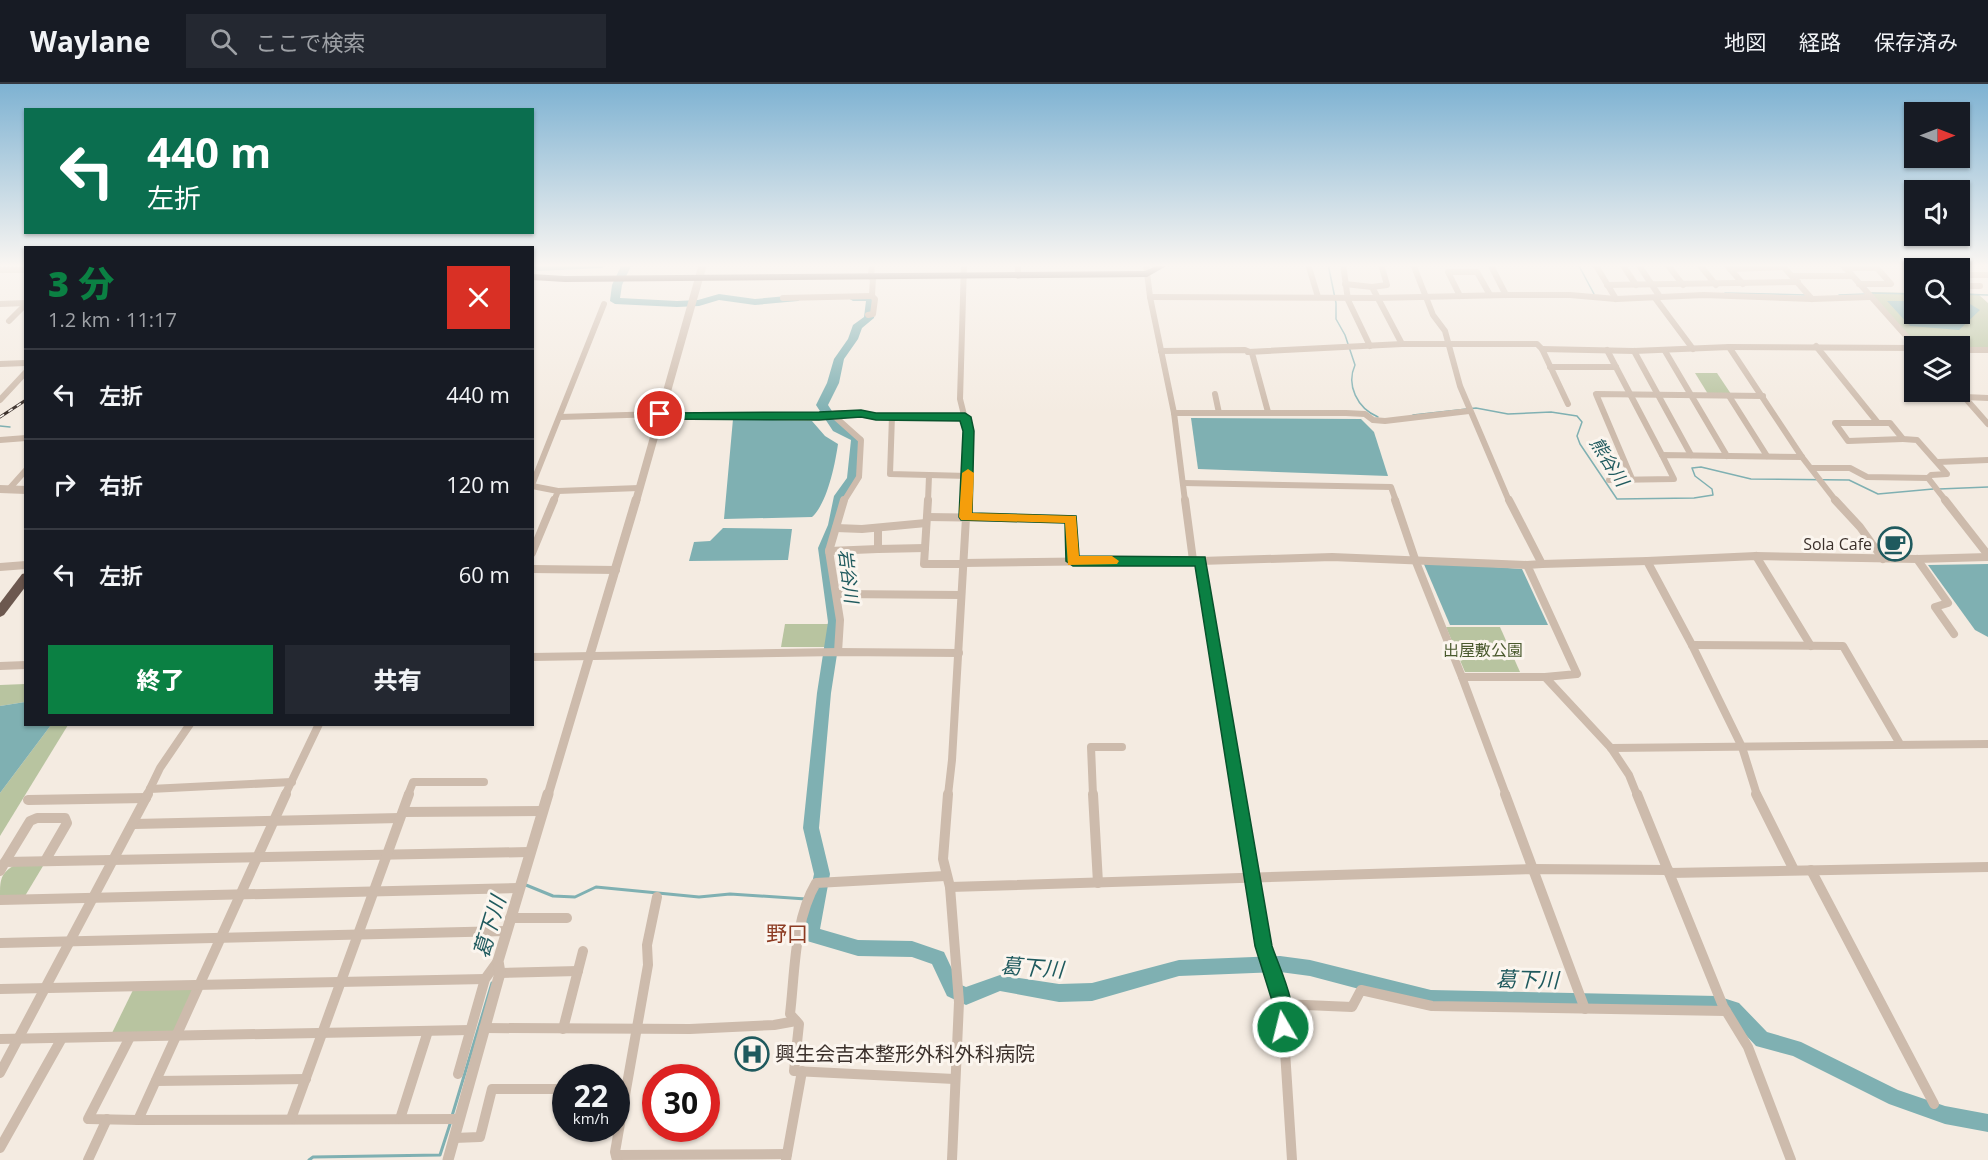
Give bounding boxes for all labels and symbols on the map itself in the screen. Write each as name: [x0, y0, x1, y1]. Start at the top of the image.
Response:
north arrow: [1904, 102, 1970, 168]
pin: [634, 388, 685, 439]
water label: 熊谷川: [1585, 432, 1636, 492]
cafe icon: Sola Cafe: [1877, 526, 1913, 562]
place label: Sola Cafe: [1803, 533, 1872, 555]
water label: 岩谷川: [834, 548, 864, 606]
park label: 出屋敷公園: [1443, 639, 1523, 661]
water label: 葛下川: [466, 891, 512, 961]
district label: 野口: [766, 919, 808, 947]
water label: 葛下川: [1000, 951, 1066, 983]
water label: 葛下川: [1495, 964, 1561, 994]
position arrow: [1251, 995, 1315, 1059]
hospital icon: 興生会吉本整形外科外科病院: [734, 1036, 770, 1072]
place label: 興生会吉本整形外科外科病院: [775, 1040, 1035, 1067]
speed limit sign: 30: [642, 1064, 720, 1142]

